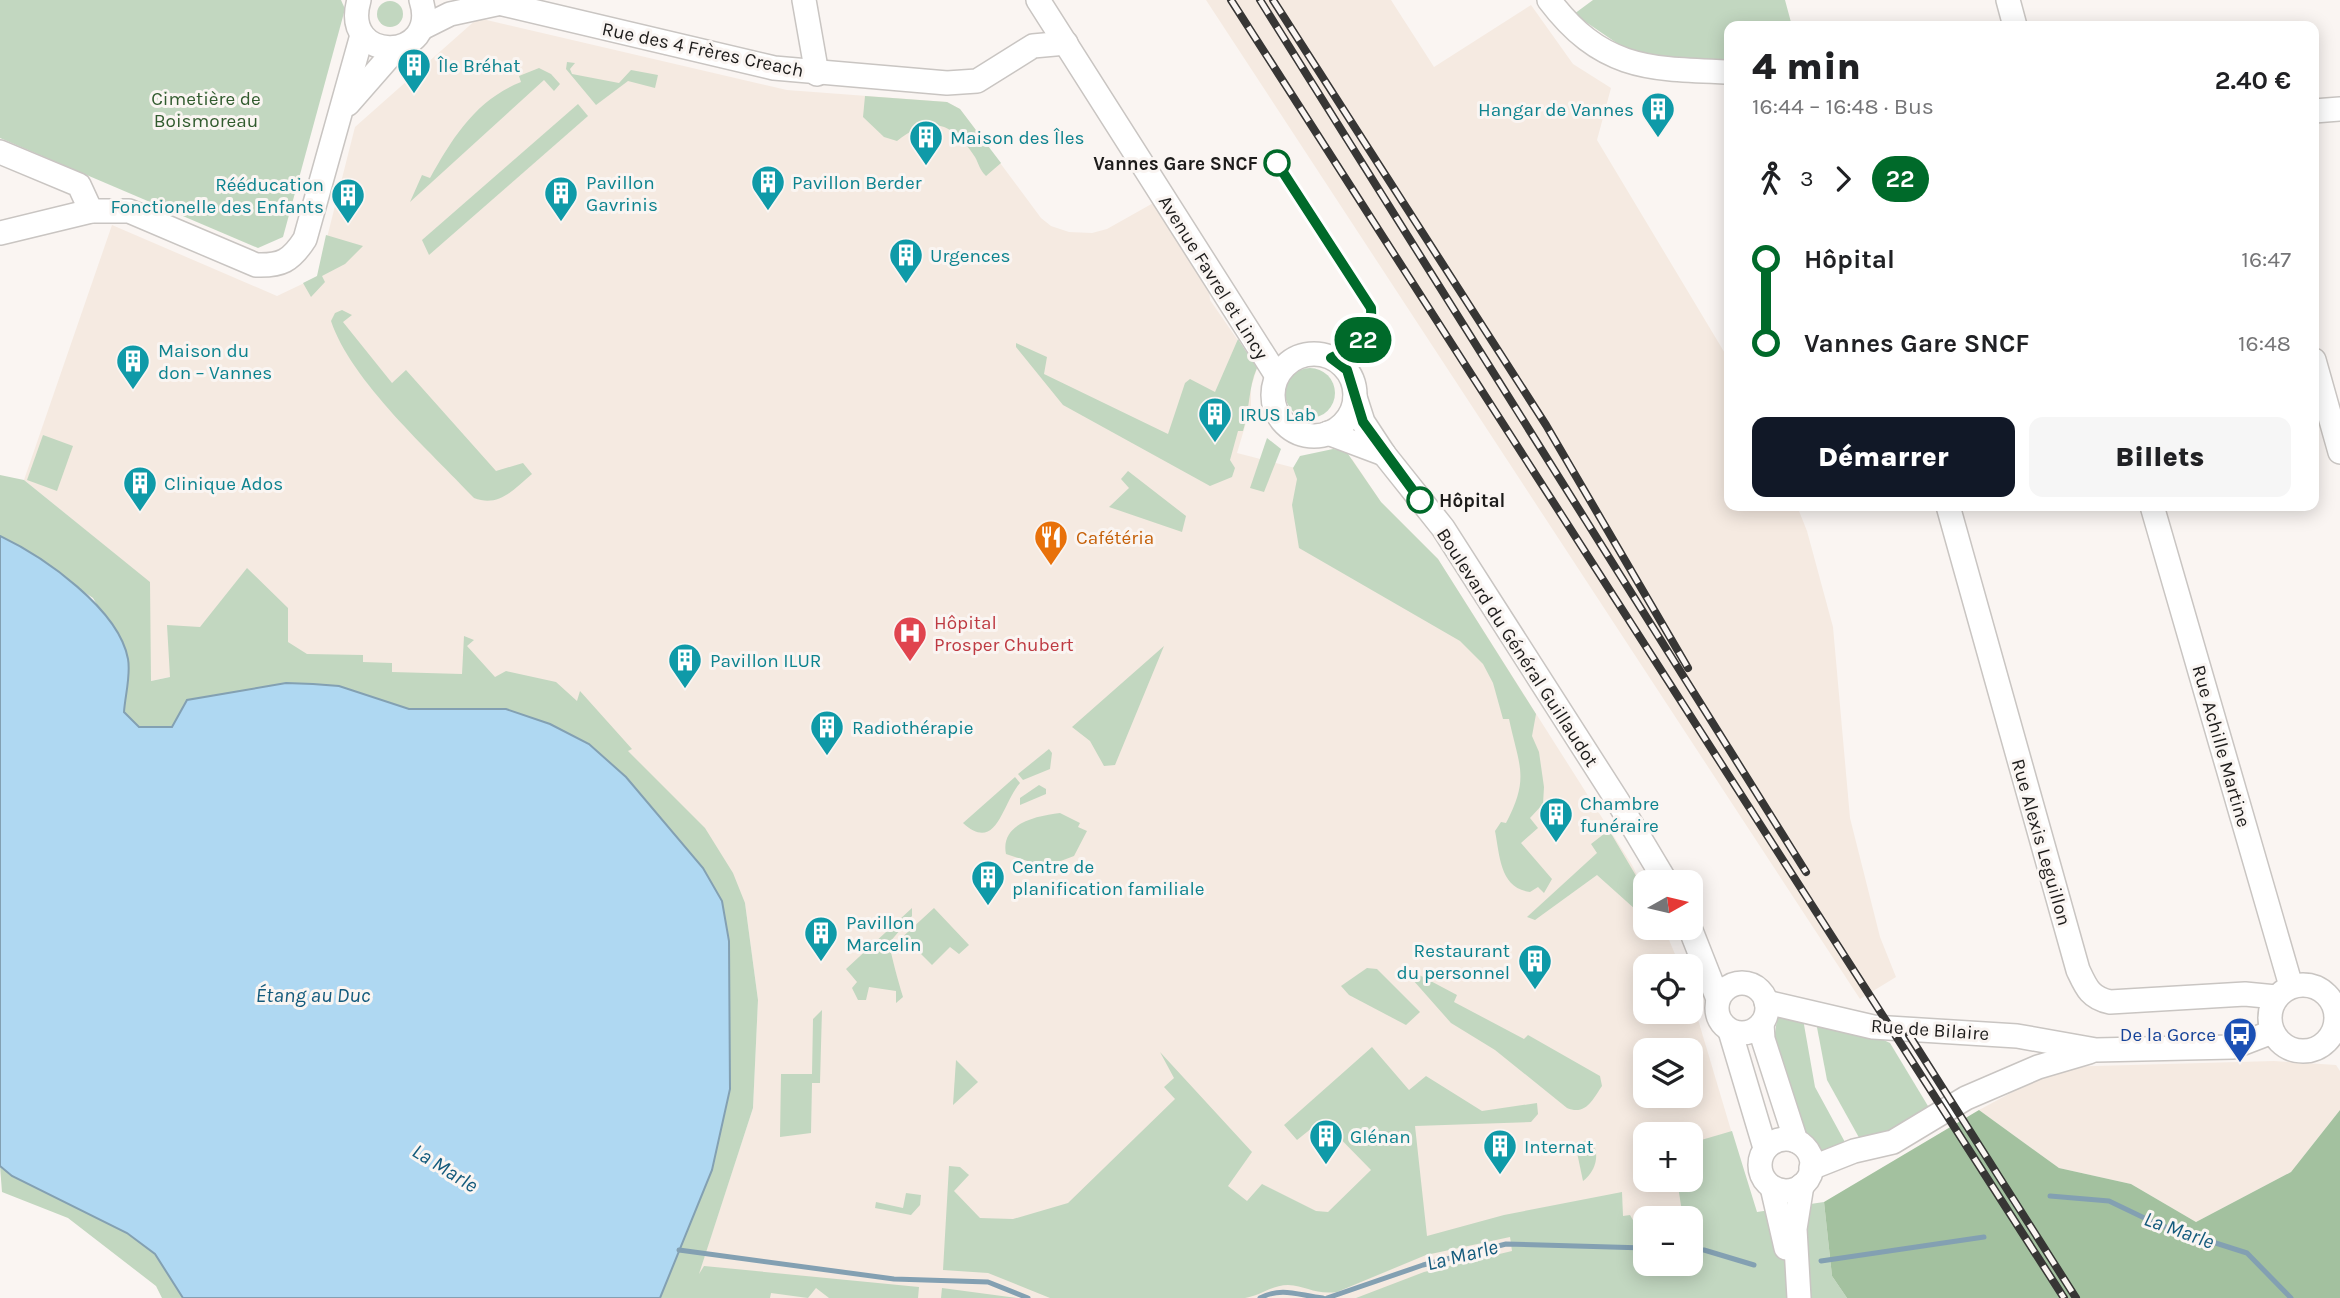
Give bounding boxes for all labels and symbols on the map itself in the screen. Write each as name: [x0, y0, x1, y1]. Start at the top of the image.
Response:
street label: Rue des 4 Frères Creach: [600, 18, 806, 82]
building icon: Île Bréhat: [395, 46, 433, 95]
place label: Île Bréhat: [437, 55, 520, 77]
park label: Cimetière de Boismoreau: [151, 88, 261, 132]
building icon: Hangar de Vannes: [1639, 90, 1677, 139]
place label: Hangar de Vannes: [1478, 99, 1634, 121]
building icon: Maison des Îles: [907, 118, 945, 167]
place label: Maison des Îles: [950, 127, 1084, 149]
marker: Vannes Gare SNCF: [1264, 150, 1290, 176]
place label: Vannes Gare SNCF: [1093, 153, 1258, 175]
building icon: Pavillon Berder: [749, 163, 787, 212]
place label: Pavillon Gavrinis: [586, 172, 658, 216]
place label: Pavillon Berder: [792, 172, 922, 194]
place label: Rééducation Fonctionelle des Enfants: [110, 174, 324, 218]
building icon: Pavillon Gavrinis: [542, 174, 580, 223]
building icon: Rééducation Fonctionelle des Enfants: [329, 176, 367, 225]
street label: Avenue Favrel et Lincy: [1154, 192, 1273, 364]
building icon: Urgences: [887, 236, 925, 285]
place label: Urgences: [930, 245, 1010, 267]
line badge: 22: [1332, 317, 1394, 363]
place label: Maison du don – Vannes: [158, 340, 272, 384]
building icon: Maison du don – Vannes: [114, 342, 152, 391]
building icon: IRUS Lab: [1196, 395, 1234, 444]
place label: IRUS Lab: [1240, 404, 1316, 426]
building icon: Clinique Ados: [121, 464, 159, 513]
place label: Clinique Ados: [164, 473, 283, 495]
marker: Hôpital: [1407, 487, 1433, 513]
place label: Hôpital: [1439, 490, 1505, 512]
restaurant icon: Cafétéria: [1032, 518, 1070, 567]
street label: Boulevard du Général Guillaudot: [1432, 524, 1603, 771]
place label: Cafétéria: [1076, 527, 1154, 549]
place label: Hôpital Prosper Chubert: [934, 612, 1074, 656]
hospital icon: Hôpital Prosper Chubert: [891, 614, 929, 663]
building icon: Pavillon ILUR: [666, 641, 704, 690]
place label: Pavillon ILUR: [710, 650, 821, 672]
street label: Rue Achille Martine: [2187, 663, 2255, 830]
building icon: Radiothérapie: [808, 708, 846, 757]
place label: Radiothérapie: [852, 717, 974, 739]
street label: Rue Alexis Leguillon: [2007, 756, 2075, 928]
place label: Chambre funéraire: [1580, 793, 1659, 837]
building icon: Chambre funéraire: [1537, 795, 1575, 844]
place label: Centre de planification familiale: [1012, 856, 1205, 900]
building icon: Centre de planification familiale: [969, 858, 1007, 907]
north arrow: [1633, 870, 1703, 940]
place label: Pavillon Marcelin: [846, 912, 921, 956]
building icon: Pavillon Marcelin: [802, 914, 840, 963]
place label: Restaurant du personnel: [1397, 940, 1510, 984]
building icon: Restaurant du personnel: [1516, 942, 1554, 991]
water label: Étang au Duc: [255, 983, 371, 1007]
street label: Rue de Bilaire: [1870, 1015, 1990, 1045]
bus stop icon: De la Gorce: [2221, 1015, 2259, 1064]
place label: De la Gorce: [2120, 1024, 2216, 1046]
building icon: Glénan: [1307, 1117, 1345, 1166]
place label: Glénan: [1350, 1126, 1411, 1148]
building icon: Internat: [1481, 1127, 1519, 1176]
place label: Internat: [1524, 1136, 1594, 1158]
water label: La Marle: [408, 1139, 482, 1198]
water label: La Marle: [2141, 1206, 2218, 1254]
water label: La Marle: [1424, 1234, 1500, 1275]

